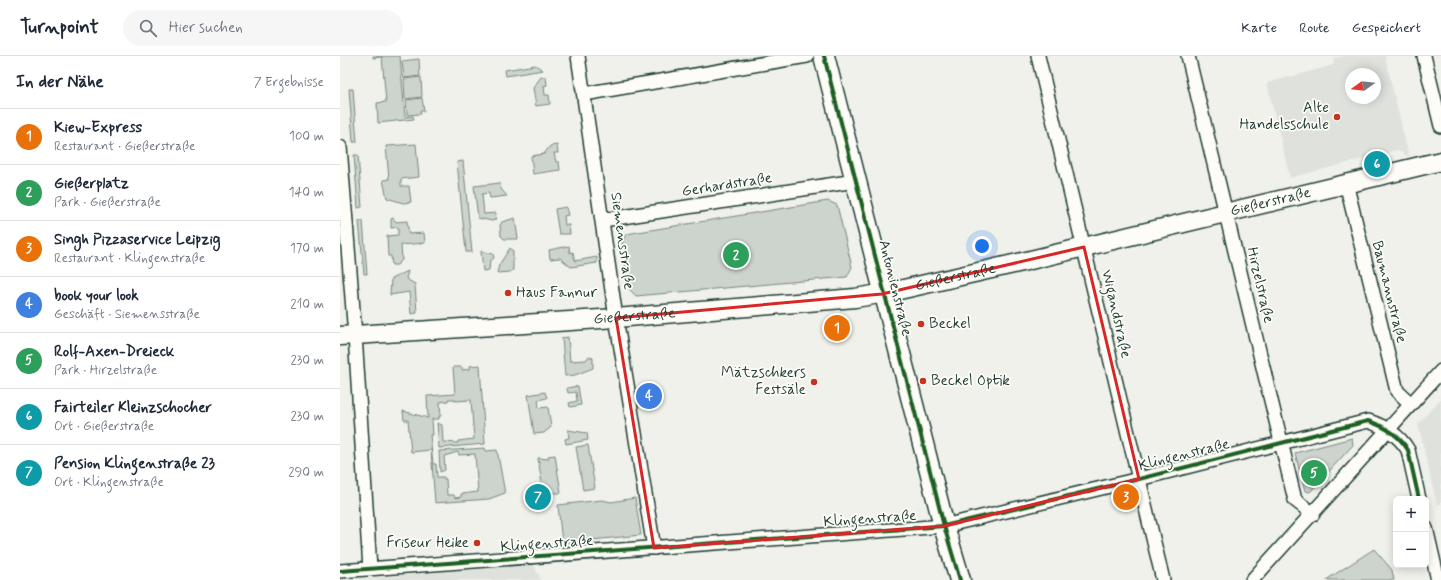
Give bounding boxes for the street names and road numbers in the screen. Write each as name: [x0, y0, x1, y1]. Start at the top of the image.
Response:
street label: Gerhardstraße: [680, 168, 774, 202]
street label: Gießerstraße: [1228, 183, 1313, 221]
street label: Siemensstraße: [605, 191, 639, 291]
street label: Antonienstraße: [873, 238, 917, 338]
street label: Baumannstraße: [1367, 239, 1411, 345]
street label: Hirzelstraße: [1242, 245, 1278, 325]
street label: Gießerstraße: [913, 258, 998, 296]
street label: Wigandstraße: [1095, 268, 1136, 360]
street label: Gießerstraße: [593, 303, 676, 329]
street label: Klingenstraße: [1136, 434, 1232, 477]
street label: Klingenstraße: [823, 506, 917, 533]
street label: Klingenstraße: [500, 531, 594, 558]

